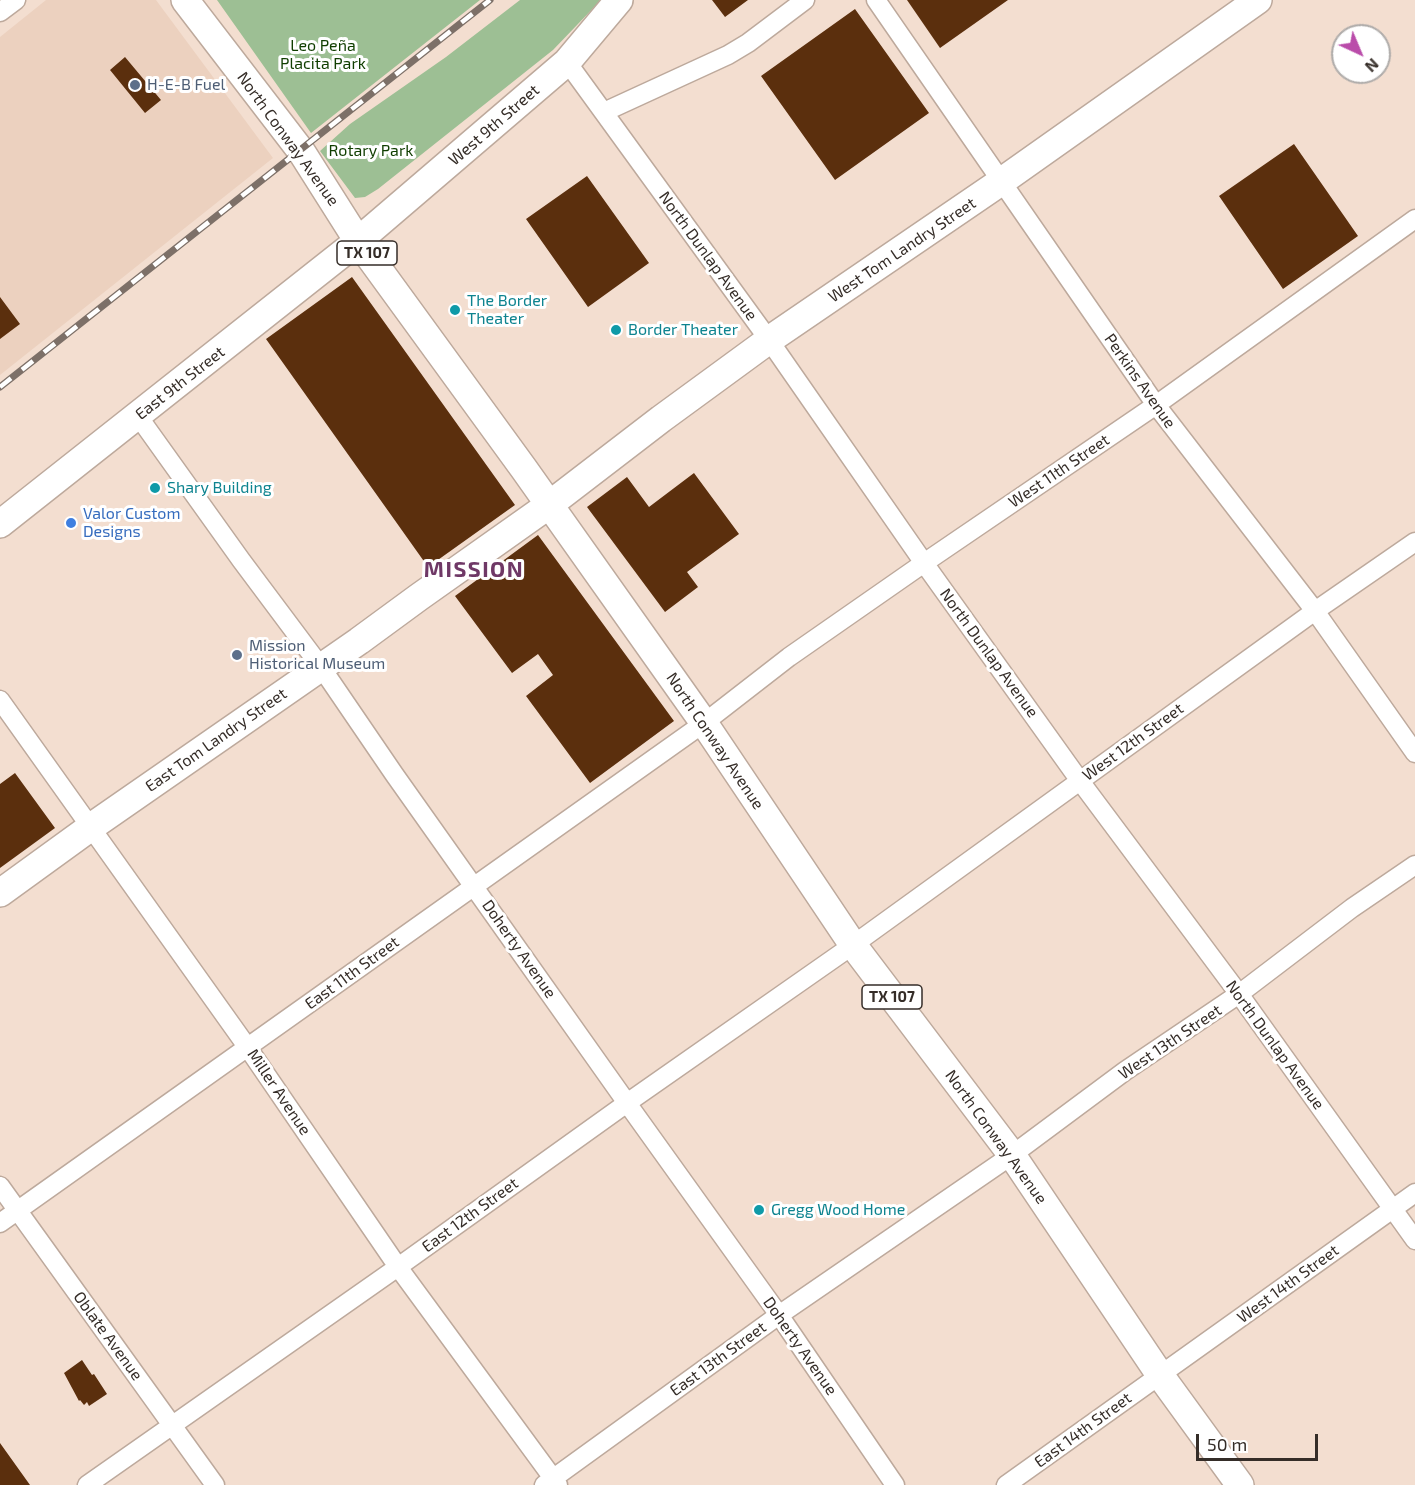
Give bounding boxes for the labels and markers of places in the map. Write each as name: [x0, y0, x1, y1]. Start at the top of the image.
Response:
place label: H-E-B Fuel: [147, 75, 225, 95]
marker: H-E-B Fuel: [128, 78, 142, 92]
place label: The Border Theater: [467, 291, 547, 329]
marker: The Border Theater: [448, 303, 462, 317]
place label: Border Theater: [628, 320, 738, 340]
marker: Border Theater: [609, 323, 623, 337]
place label: Shary Building: [167, 478, 272, 498]
marker: Shary Building: [148, 481, 162, 495]
place label: Valor Custom Designs: [83, 504, 180, 542]
marker: Valor Custom Designs: [64, 516, 78, 530]
place label: Mission Historical Museum: [249, 636, 385, 674]
marker: Mission Historical Museum: [230, 648, 244, 662]
place label: Gregg Wood Home: [771, 1200, 905, 1220]
marker: Gregg Wood Home: [752, 1203, 766, 1217]

